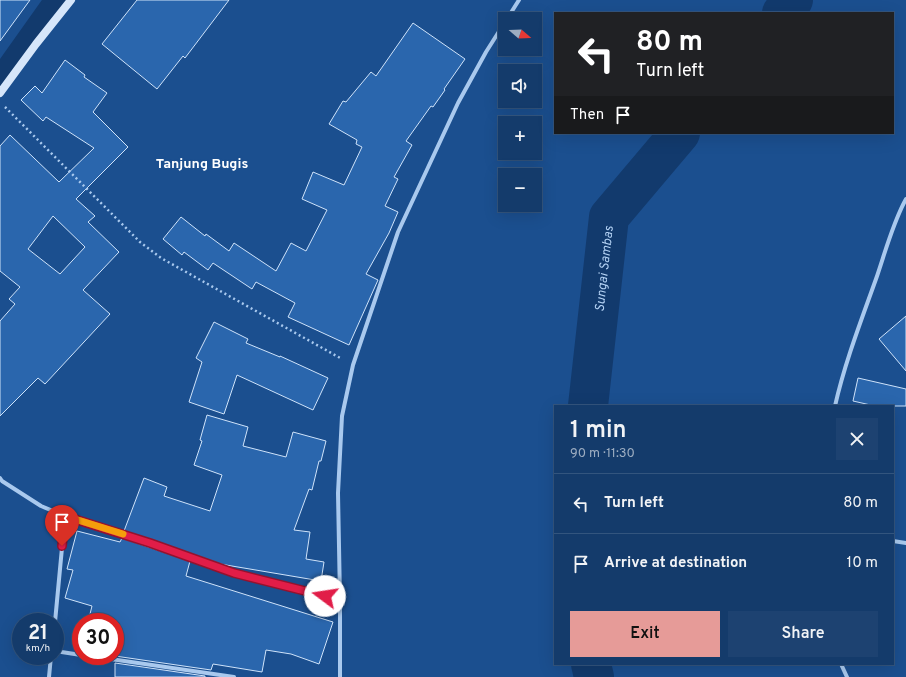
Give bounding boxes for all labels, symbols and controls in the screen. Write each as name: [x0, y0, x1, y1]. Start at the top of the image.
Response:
north arrow: [498, 12, 542, 56]
map controls: [498, 12, 542, 212]
text: 80 m: [636, 25, 703, 61]
icon: left: [570, 28, 622, 80]
text: Turn left: [636, 60, 704, 83]
button: sound: [498, 64, 542, 108]
icon: arrive: [612, 104, 634, 126]
text: Then: [570, 106, 604, 125]
button: +: [498, 116, 542, 160]
district label: Tanjung Bugis: [156, 156, 248, 173]
button: −: [498, 168, 542, 212]
water label: Sungai Sambas: [593, 225, 618, 313]
text: 1 min: [570, 416, 627, 446]
button: close: [836, 418, 878, 460]
text: 90 m · 11:30: [570, 446, 635, 462]
icon: left: [570, 493, 592, 515]
text: Turn left: [604, 494, 664, 513]
text: 80 m: [843, 494, 878, 513]
pin: [45, 505, 79, 546]
icon: arrive: [51, 511, 73, 533]
icon: arrive: [570, 553, 592, 575]
text: Arrive at destination: [604, 554, 747, 573]
text: 10 m: [847, 554, 878, 573]
position arrow: [304, 575, 346, 617]
button: Exit: [570, 611, 720, 657]
button: Share: [728, 611, 878, 657]
speed limit sign: 30: [72, 613, 124, 665]
text: 21: [28, 621, 48, 647]
text: km/h: [26, 642, 50, 655]

